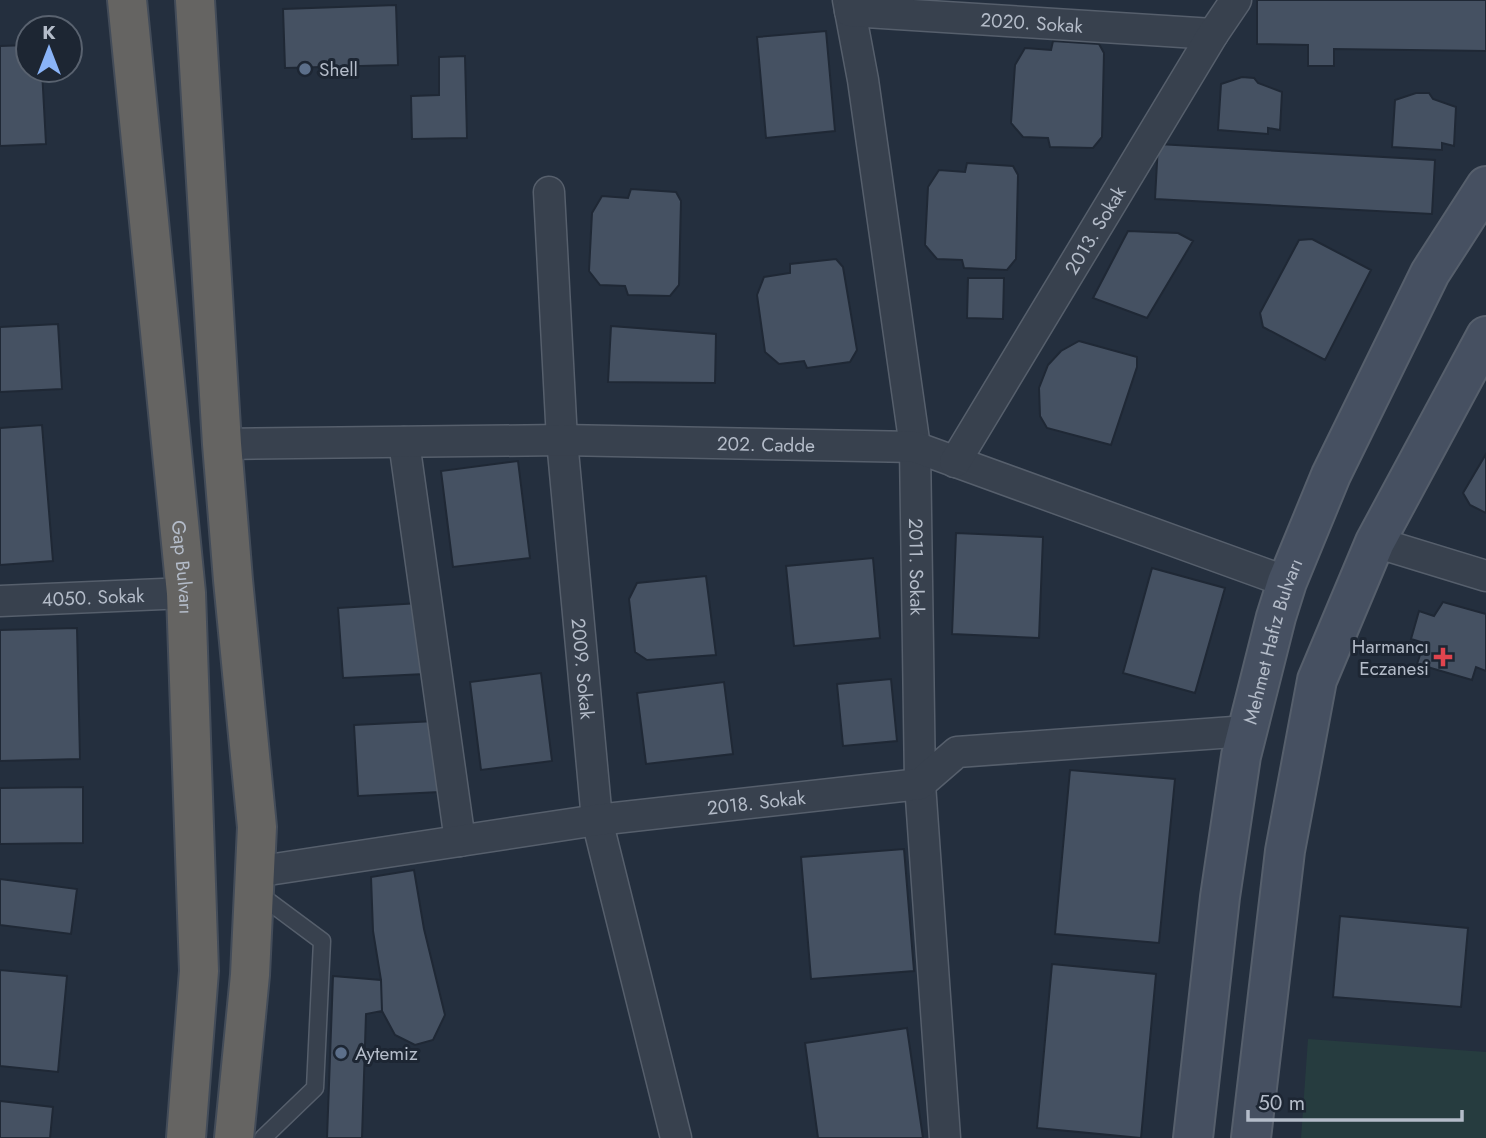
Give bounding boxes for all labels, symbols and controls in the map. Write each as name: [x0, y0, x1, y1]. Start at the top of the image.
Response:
street label: 2020. Sokak: [980, 6, 1084, 40]
north arrow: [14, 14, 84, 84]
text: K: [42, 19, 56, 46]
place label: Shell: [319, 56, 358, 83]
marker: Shell: [297, 61, 313, 77]
street label: 2013. Sokak: [1058, 180, 1133, 280]
street label: 202. Cadde: [717, 430, 815, 459]
street label: 2011. Sokak: [902, 518, 931, 616]
street label: Gap Bulvarı: [165, 519, 200, 615]
street label: Mehmet Hafız Bulvarı: [1236, 554, 1309, 727]
street label: 4050. Sokak: [41, 582, 145, 613]
street label: 2009. Sokak: [564, 617, 601, 721]
place label: Harmancı Eczanesi: [1352, 633, 1429, 682]
marker: Harmancı Eczanesi: [1435, 649, 1451, 665]
street label: 2018. Sokak: [705, 784, 807, 822]
place label: Aytemiz: [355, 1040, 418, 1067]
marker: Aytemiz: [333, 1045, 349, 1061]
scale bar: [1248, 1078, 1462, 1122]
text: 50 m: [1258, 1088, 1305, 1118]

